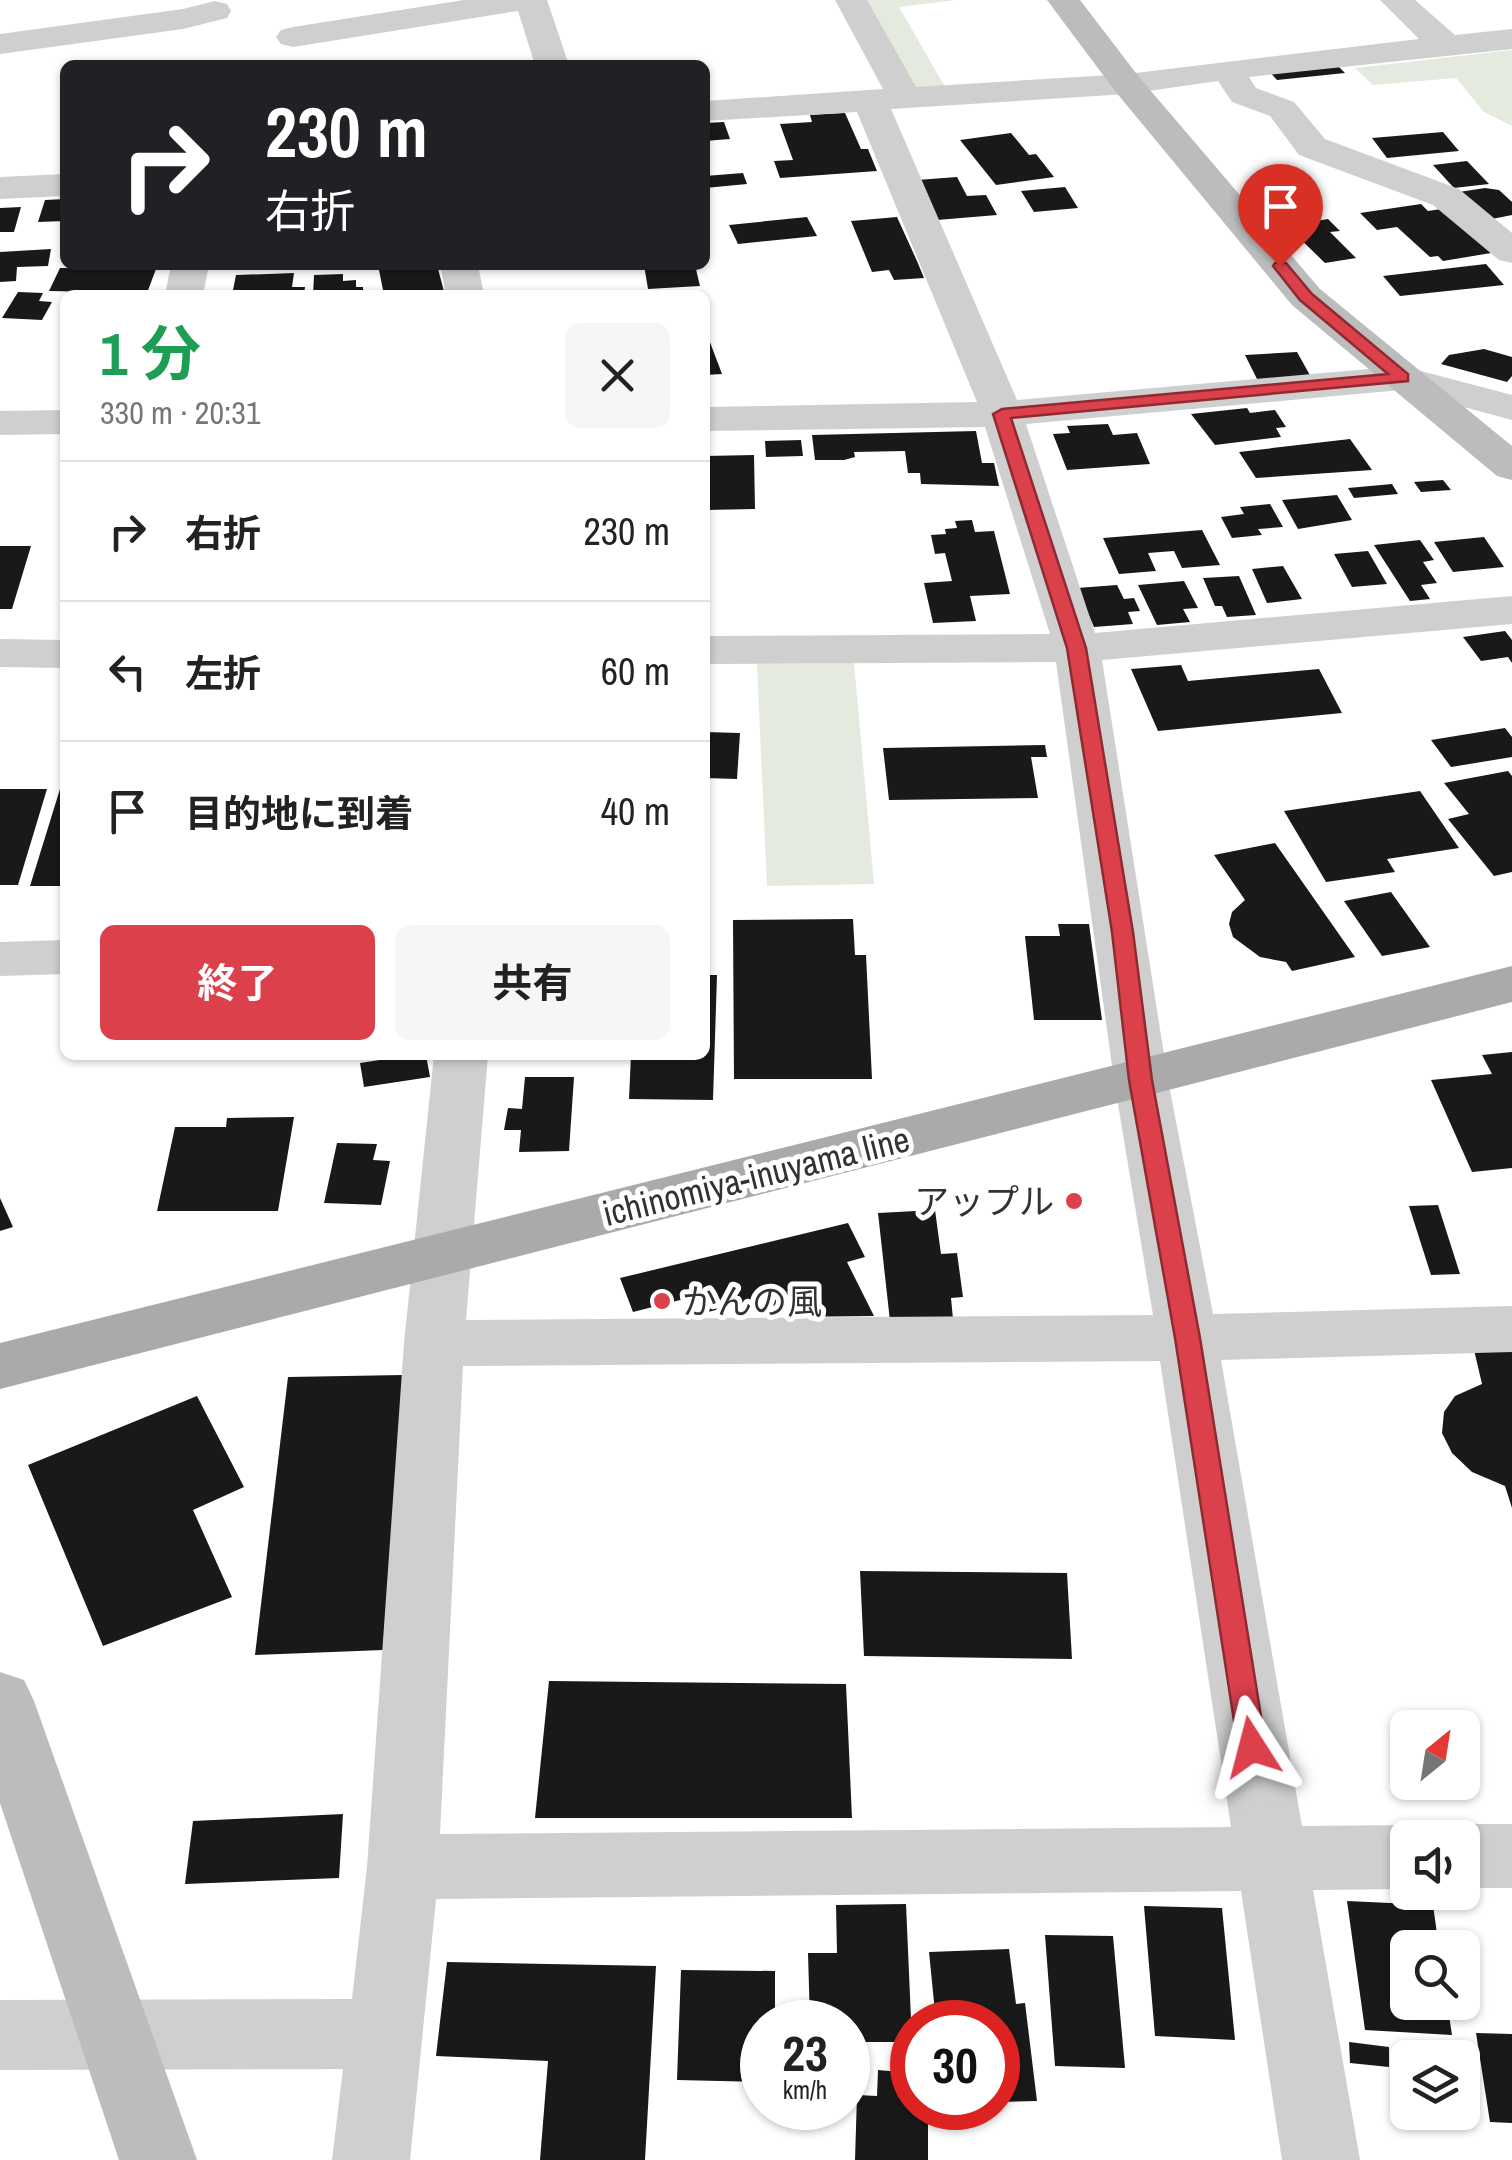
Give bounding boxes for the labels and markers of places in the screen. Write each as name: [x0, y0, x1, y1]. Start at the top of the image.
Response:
pin: [1238, 164, 1323, 267]
place label: アップル: [914, 1178, 1054, 1225]
marker: アップル: [1063, 1190, 1085, 1212]
place label: かんの風: [682, 1278, 822, 1325]
marker: かんの風: [651, 1290, 673, 1312]

